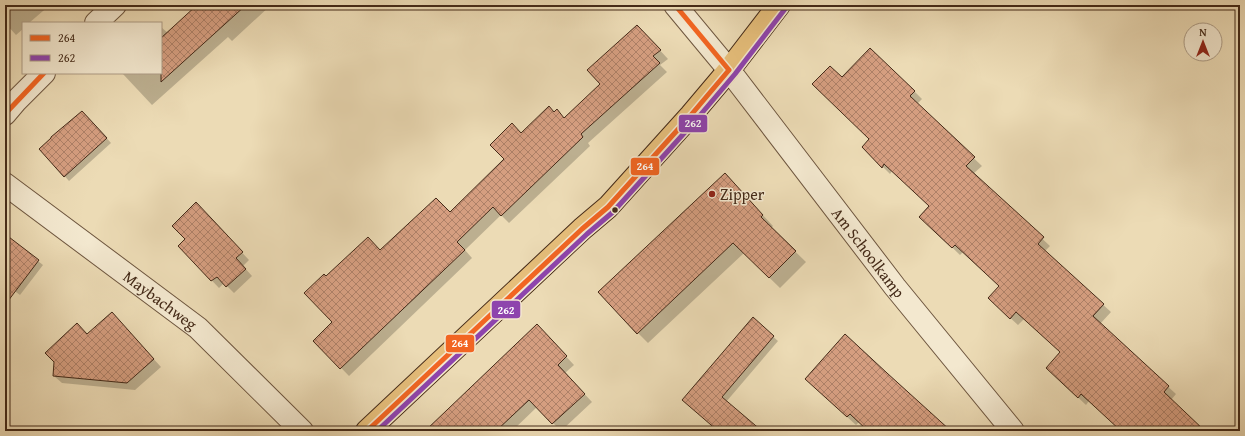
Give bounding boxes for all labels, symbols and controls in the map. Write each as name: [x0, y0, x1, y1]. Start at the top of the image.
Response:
legend: [22, 22, 162, 74]
north arrow: [1183, 22, 1223, 62]
text: N: [1199, 24, 1207, 40]
text: 264: [58, 29, 76, 46]
text: 262: [58, 49, 76, 66]
line badge: 262: [678, 114, 708, 133]
text: 262: [684, 115, 702, 131]
line badge: 264: [630, 157, 660, 176]
text: 264: [636, 158, 654, 174]
place label: Zipper: [720, 182, 765, 206]
marker: Zipper: [707, 189, 717, 199]
street label: Am Schoolkamp: [826, 202, 911, 303]
unlabelled marker: [610, 205, 620, 215]
street label: Maybachweg: [118, 264, 203, 336]
line badge: 262: [491, 300, 521, 319]
text: 262: [497, 302, 515, 318]
line badge: 264: [445, 334, 475, 353]
text: 264: [451, 335, 469, 351]

